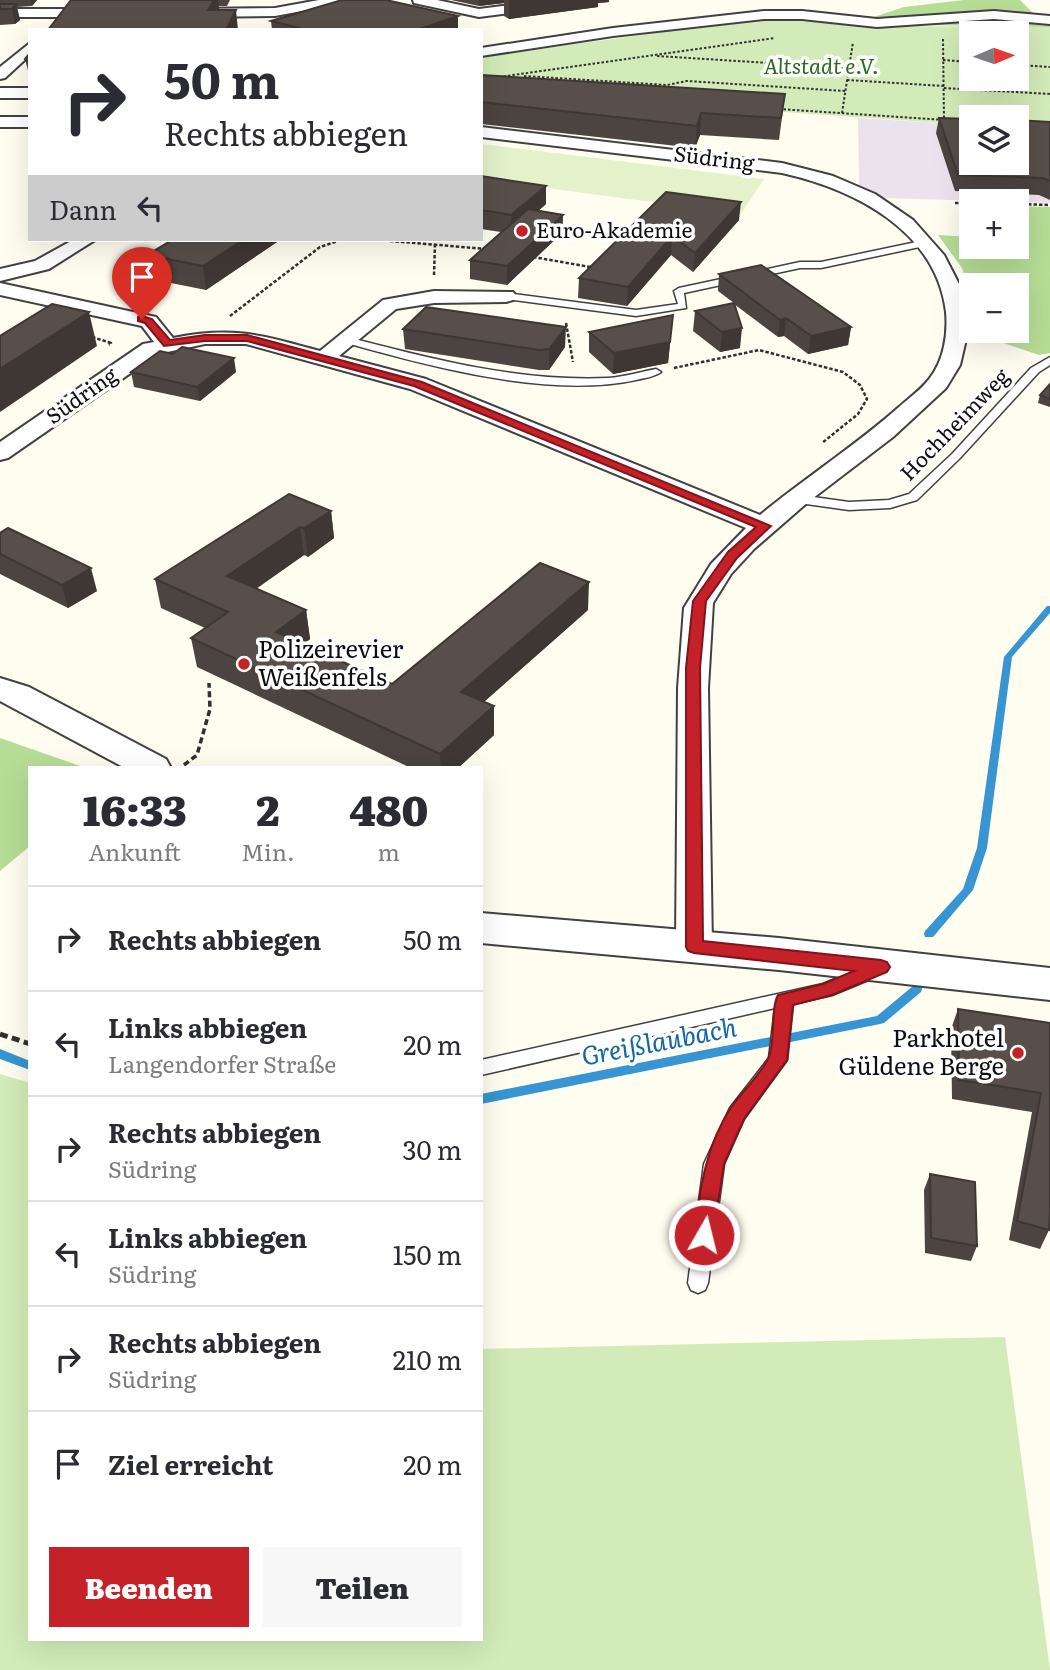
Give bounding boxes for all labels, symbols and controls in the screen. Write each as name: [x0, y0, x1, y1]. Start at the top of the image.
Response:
north arrow: [959, 21, 1029, 91]
map controls: [959, 21, 1029, 343]
text: 50 m: [164, 41, 280, 114]
park label: Altstadt e.V.: [764, 49, 878, 80]
icon: right: [49, 56, 140, 147]
button: layers: [959, 105, 1029, 175]
text: Rechts abbiegen: [164, 108, 408, 156]
street label: Südring: [672, 136, 757, 177]
text: Dann: [49, 189, 117, 228]
icon: left: [131, 189, 169, 227]
button: +: [959, 189, 1029, 259]
place label: Euro-Akademie: [536, 213, 692, 244]
marker: Euro-Akademie: [514, 223, 530, 239]
pin: [112, 247, 172, 319]
icon: arrive: [123, 258, 161, 296]
button: −: [959, 273, 1029, 343]
street label: Südring: [39, 358, 123, 430]
street label: Hochheimweg: [891, 360, 1015, 486]
place label: Polizeirevier Weißenfels: [258, 630, 404, 693]
marker: Polizeirevier Weißenfels: [236, 656, 252, 672]
text: 16:33: [83, 777, 186, 839]
text: 2: [256, 777, 280, 839]
text: 480: [349, 777, 428, 839]
text: Ankunft: [88, 834, 181, 868]
text: Min.: [241, 834, 295, 868]
text: m: [378, 834, 400, 868]
text: Rechts abbiegen: [108, 919, 321, 958]
text: 50 m: [403, 919, 462, 958]
icon: right: [49, 920, 87, 958]
water label: Greißlaubach: [578, 1005, 739, 1074]
text: Links abbiegen: [108, 1007, 307, 1046]
place label: Parkhotel Güldene Berge: [839, 1019, 1004, 1082]
text: 20 m: [403, 1024, 462, 1063]
icon: left: [49, 1025, 87, 1063]
marker: Parkhotel Güldene Berge: [1010, 1045, 1026, 1061]
text: Langendorfer Straße: [108, 1046, 336, 1080]
text: Rechts abbiegen: [108, 1112, 321, 1151]
text: 30 m: [402, 1129, 462, 1168]
icon: right: [49, 1130, 87, 1168]
text: Südring: [108, 1151, 197, 1185]
position arrow: [667, 1198, 741, 1272]
text: Links abbiegen: [108, 1217, 307, 1256]
text: 150 m: [393, 1234, 462, 1273]
icon: left: [49, 1235, 87, 1273]
text: Südring: [108, 1256, 197, 1290]
text: Rechts abbiegen: [108, 1322, 321, 1361]
text: 210 m: [393, 1339, 462, 1378]
icon: right: [49, 1340, 87, 1378]
text: Südring: [108, 1361, 197, 1395]
text: Ziel erreicht: [108, 1444, 273, 1483]
text: 20 m: [403, 1444, 462, 1483]
icon: arrive: [49, 1445, 87, 1483]
button: Beenden: [49, 1547, 249, 1627]
button: Teilen: [263, 1547, 462, 1627]

